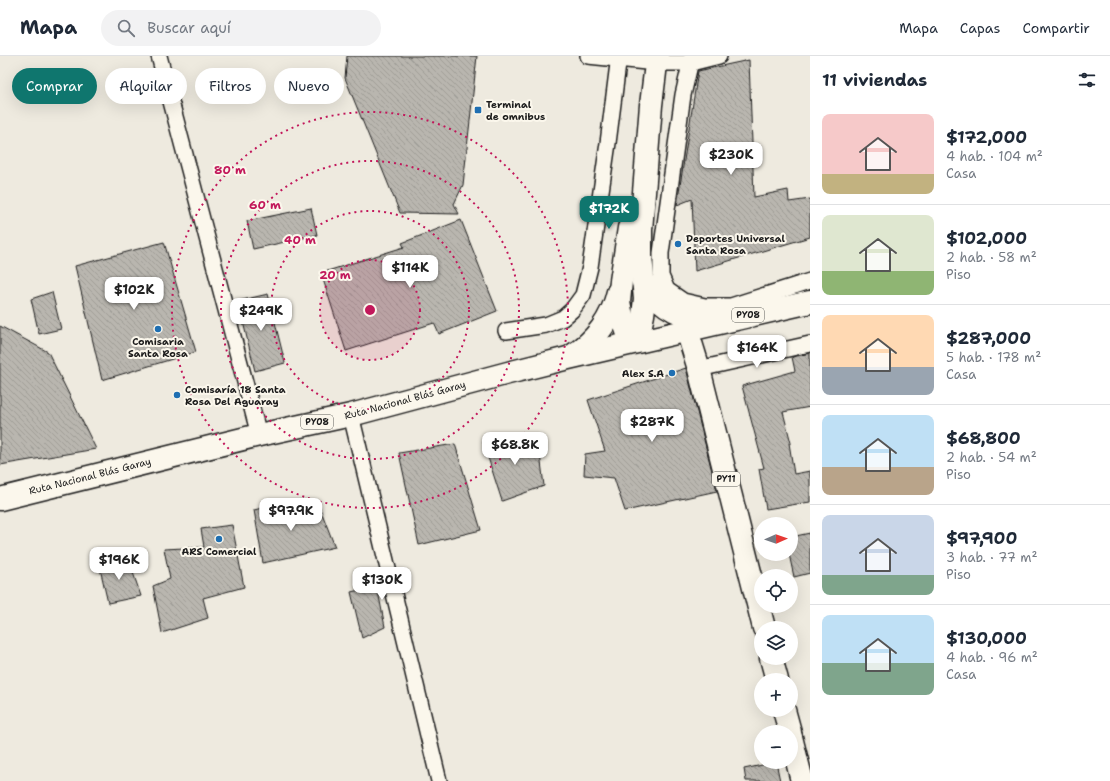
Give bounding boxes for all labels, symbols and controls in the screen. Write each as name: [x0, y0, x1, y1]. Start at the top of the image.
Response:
search box: [101, 10, 381, 46]
text: Mapa: [20, 15, 77, 40]
icon: search: [115, 17, 137, 39]
text: Buscar aquí: [147, 18, 231, 38]
text: Mapa: [899, 19, 938, 37]
text: Capas: [960, 19, 1001, 37]
text: Compartir: [1023, 19, 1090, 37]
chip: Comprar: [12, 68, 97, 104]
chip: Alquilar: [105, 68, 187, 104]
chip: Filtros: [195, 68, 266, 104]
chip: Nuevo: [274, 68, 344, 104]
text: 11 viviendas: [822, 69, 927, 91]
icon: filters: [1076, 69, 1098, 91]
place label: Terminal de omnibus: [486, 98, 545, 123]
marker: Terminal de omnibus: [473, 105, 483, 115]
text: $172,000: [946, 126, 1027, 148]
icon: home: [854, 130, 902, 178]
pin: $230K: [703, 142, 759, 176]
text: $230K: [709, 146, 753, 163]
text: 4 hab. · 104 m²: [946, 148, 1043, 165]
text: 80 m: [214, 162, 246, 178]
text: Casa: [946, 165, 976, 182]
pin: $172K: [581, 196, 637, 230]
text: 60 m: [249, 197, 281, 213]
text: $172K: [589, 200, 629, 217]
text: $102,000: [946, 227, 1027, 249]
icon: home: [854, 231, 902, 279]
text: 40 m: [284, 232, 316, 248]
place label: Deportes Universal Santa Rosa: [686, 232, 786, 257]
marker: Deportes Universal Santa Rosa: [673, 239, 683, 249]
text: 2 hab. · 58 m²: [946, 249, 1037, 266]
pin: $114K: [382, 255, 438, 289]
text: $114K: [391, 259, 429, 276]
text: Piso: [946, 266, 971, 283]
text: 20 m: [319, 267, 351, 283]
pin: $102K: [106, 277, 162, 311]
text: $102K: [114, 281, 154, 298]
pin: $249K: [233, 298, 289, 332]
text: $249K: [239, 302, 283, 319]
centre of rings: [363, 303, 377, 317]
road number: PY08: [732, 308, 764, 322]
marker: Comisaria Santa Rosa: [153, 324, 163, 334]
text: $287,000: [946, 327, 1031, 349]
icon: home: [854, 331, 902, 379]
place label: Comisaria Santa Rosa: [128, 335, 188, 360]
pin: $164K: [729, 335, 785, 369]
text: $164K: [736, 339, 778, 356]
text: 5 hab. · 178 m²: [946, 349, 1041, 366]
text: Casa: [946, 366, 976, 383]
place label: Alex S.A: [622, 367, 664, 380]
marker: Alex S.A: [667, 368, 677, 378]
street label: Ruta Nacional Blás Garay: [343, 377, 467, 422]
place label: Comisaría 18 Santa Rosa Del Aguaray: [185, 383, 286, 408]
marker: Comisaría 18 Santa Rosa Del Aguaray: [172, 390, 182, 400]
pin: $287K: [624, 409, 680, 443]
text: $287K: [630, 413, 674, 430]
road number: PY08: [301, 415, 333, 429]
text: $68,800: [946, 427, 1021, 449]
icon: home: [854, 431, 902, 479]
pin: $68.8K: [482, 432, 548, 466]
text: $68.8K: [491, 436, 539, 453]
text: 2 hab. · 54 m²: [946, 449, 1037, 466]
street label: Ruta Nacional Blás Garay: [28, 454, 153, 497]
text: Piso: [946, 466, 971, 483]
road number: PY11: [712, 472, 740, 486]
pin: $97.9K: [258, 498, 324, 532]
text: $97.9K: [268, 502, 314, 519]
north arrow: [754, 517, 798, 561]
map controls: [754, 517, 798, 769]
text: $97,900: [946, 527, 1017, 549]
icon: home: [854, 531, 902, 579]
marker: ARS Comercial: [214, 534, 224, 544]
place label: ARS Comercial: [181, 545, 257, 558]
pin: $196K: [91, 547, 147, 581]
text: 3 hab. · 77 m²: [946, 549, 1037, 566]
text: $196K: [98, 551, 140, 568]
text: Piso: [946, 566, 971, 583]
pin: $130K: [354, 567, 410, 601]
button: locate: [754, 569, 798, 613]
text: $130K: [361, 571, 403, 588]
button: layers: [754, 621, 798, 665]
text: $130,000: [946, 627, 1027, 649]
icon: home: [854, 631, 902, 679]
text: 4 hab. · 96 m²: [946, 649, 1038, 666]
text: Casa: [946, 666, 976, 683]
button: +: [754, 673, 798, 717]
button: −: [754, 725, 798, 769]

